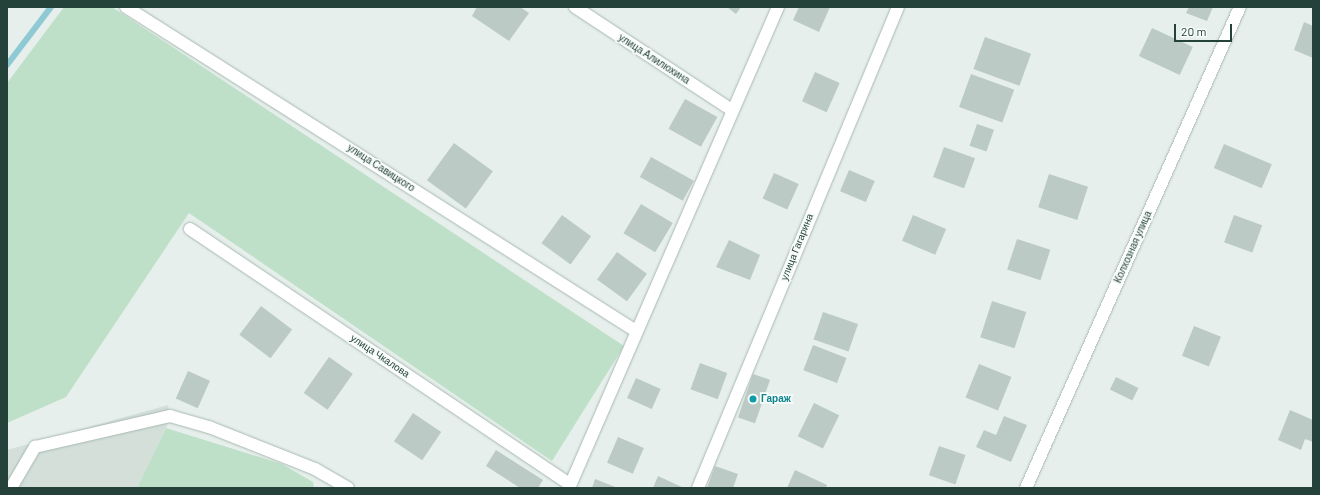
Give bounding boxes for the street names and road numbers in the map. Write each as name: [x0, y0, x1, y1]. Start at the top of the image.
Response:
street label: улица Алилюхина: [616, 32, 692, 86]
street label: улица Савицкого: [345, 142, 417, 194]
street label: Колхозная улица: [1112, 209, 1154, 285]
street label: улица Гагарина: [778, 212, 816, 282]
street label: улица Чкалова: [348, 332, 412, 380]

